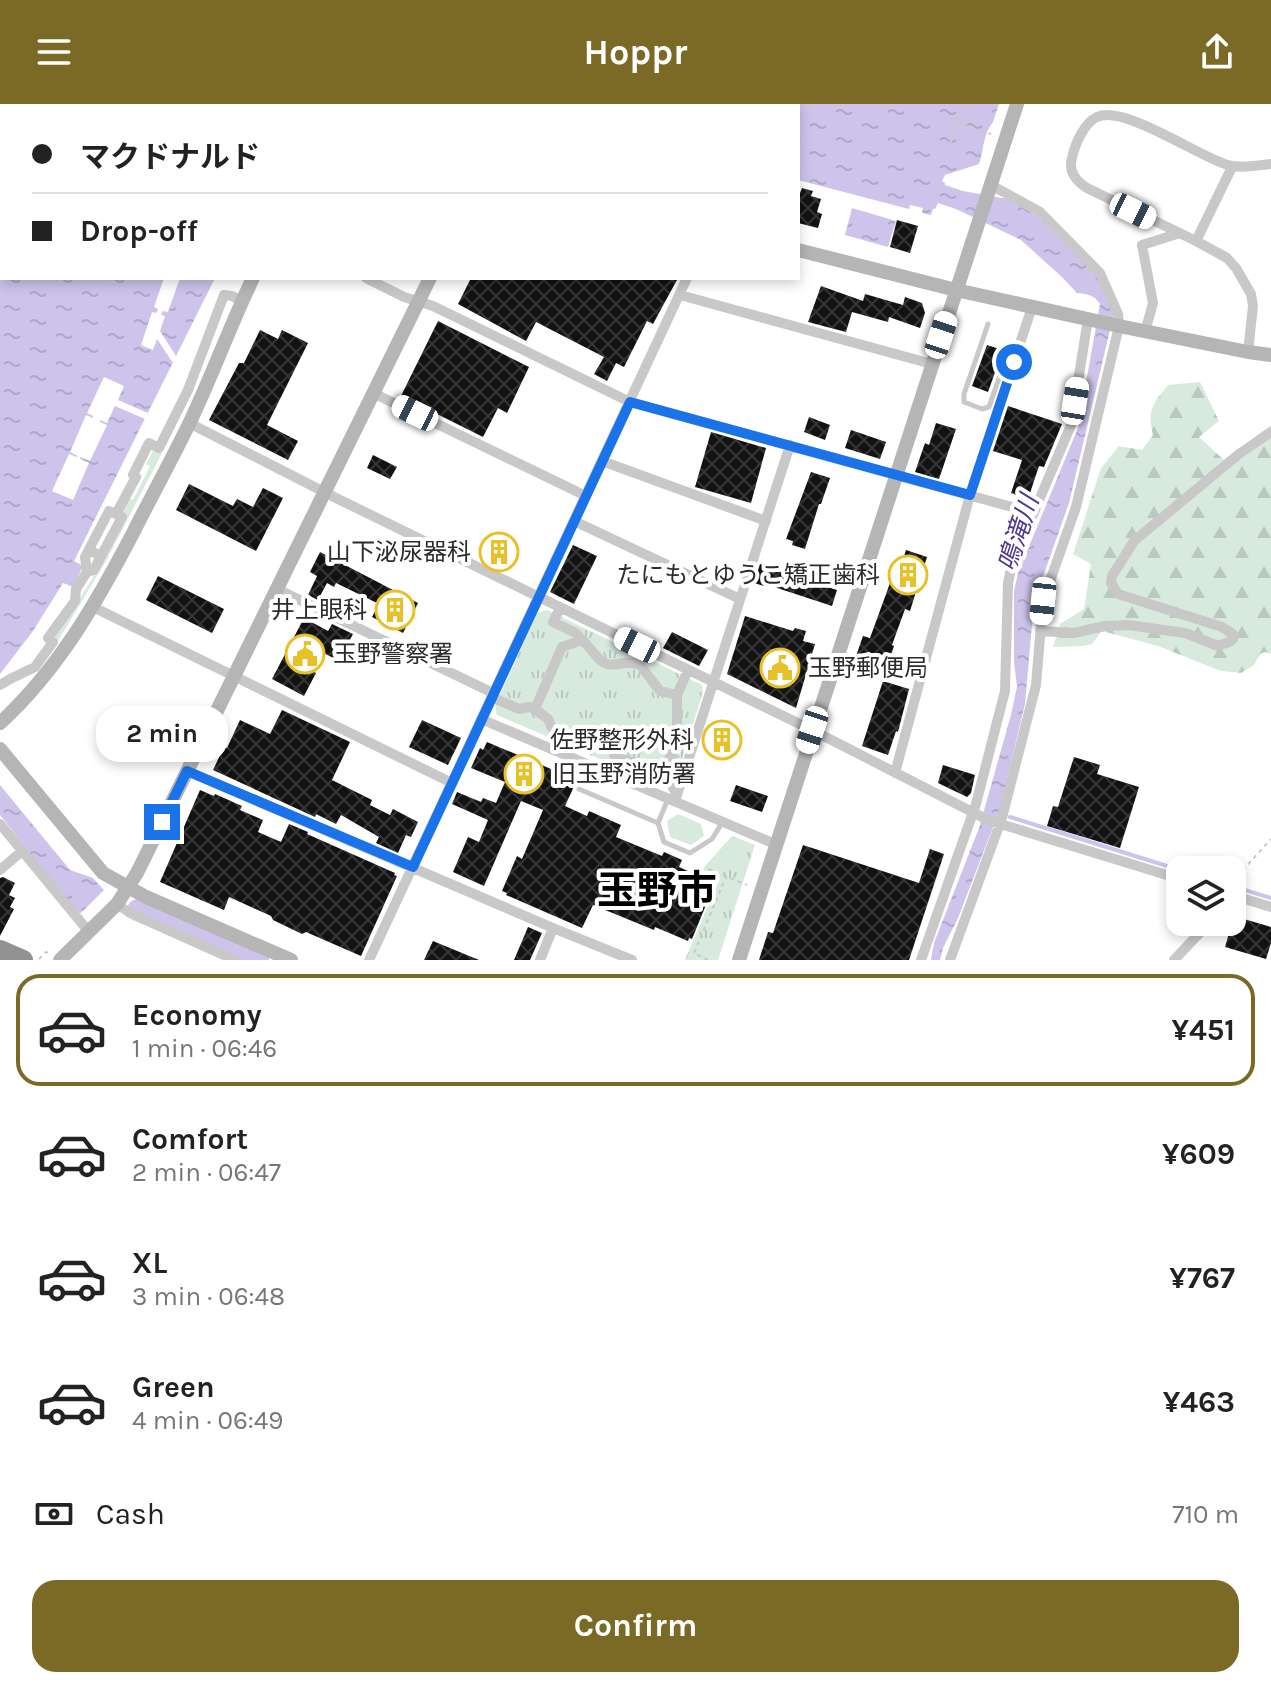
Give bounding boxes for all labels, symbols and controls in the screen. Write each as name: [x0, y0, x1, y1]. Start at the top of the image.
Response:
icon: menu: [32, 30, 76, 74]
icon: share: [1195, 30, 1239, 74]
text: Hoppr: [584, 31, 687, 73]
text: マクドナルド: [80, 139, 260, 175]
car: [1106, 190, 1160, 232]
text: Drop-off: [80, 213, 198, 249]
car: [922, 308, 960, 362]
route start: [996, 344, 1032, 380]
car: [1059, 375, 1091, 427]
car: [388, 392, 442, 434]
water label: 鳴滝川: [992, 488, 1046, 575]
building icon: 山下泌尿器科: [478, 531, 520, 573]
place label: 山下泌尿器科: [327, 538, 471, 566]
building icon: たにもとゆうこ矯正歯科: [887, 554, 929, 596]
place label: たにもとゆうこ矯正歯科: [616, 561, 880, 589]
car: [1029, 576, 1057, 626]
building icon: 井上眼科: [374, 589, 416, 631]
place label: 井上眼科: [271, 596, 367, 624]
car: [610, 624, 664, 666]
public building icon: 玉野警察署: [284, 633, 326, 675]
place label: 玉野警察署: [333, 640, 453, 668]
public building icon: 玉野郵便局: [759, 647, 801, 689]
place label: 玉野郵便局: [808, 654, 928, 682]
car: [793, 703, 831, 757]
callout: 2 min: [96, 706, 228, 762]
text: 2 min: [126, 718, 198, 749]
building icon: 佐野整形外科: [701, 719, 743, 761]
place label: 佐野整形外科: [550, 726, 694, 754]
building icon: 旧玉野消防署: [503, 753, 545, 795]
place label: 旧玉野消防署: [552, 760, 696, 788]
route end: [144, 804, 180, 840]
map controls: [1166, 856, 1246, 936]
button: layers: [1166, 856, 1246, 936]
district label: 玉野市: [597, 867, 717, 914]
icon: car: [36, 994, 108, 1066]
text: Economy: [132, 997, 262, 1033]
text: ¥451: [1171, 1012, 1235, 1048]
text: 1 min · 06:46: [132, 1033, 277, 1064]
icon: car: [36, 1118, 108, 1190]
text: Comfort: [132, 1121, 248, 1157]
text: ¥609: [1162, 1136, 1235, 1172]
text: 2 min · 06:47: [132, 1157, 281, 1188]
icon: car: [36, 1242, 108, 1314]
text: XL: [132, 1245, 167, 1281]
text: ¥767: [1169, 1260, 1235, 1296]
text: 3 min · 06:48: [132, 1281, 285, 1312]
icon: car: [36, 1366, 108, 1438]
text: Green: [132, 1369, 215, 1405]
text: ¥463: [1163, 1384, 1235, 1420]
text: 4 min · 06:49: [132, 1405, 283, 1436]
icon: cash: [32, 1492, 76, 1536]
text: Cash: [96, 1496, 165, 1532]
text: 710 m: [1172, 1499, 1239, 1530]
button: Confirm: [32, 1580, 1239, 1672]

